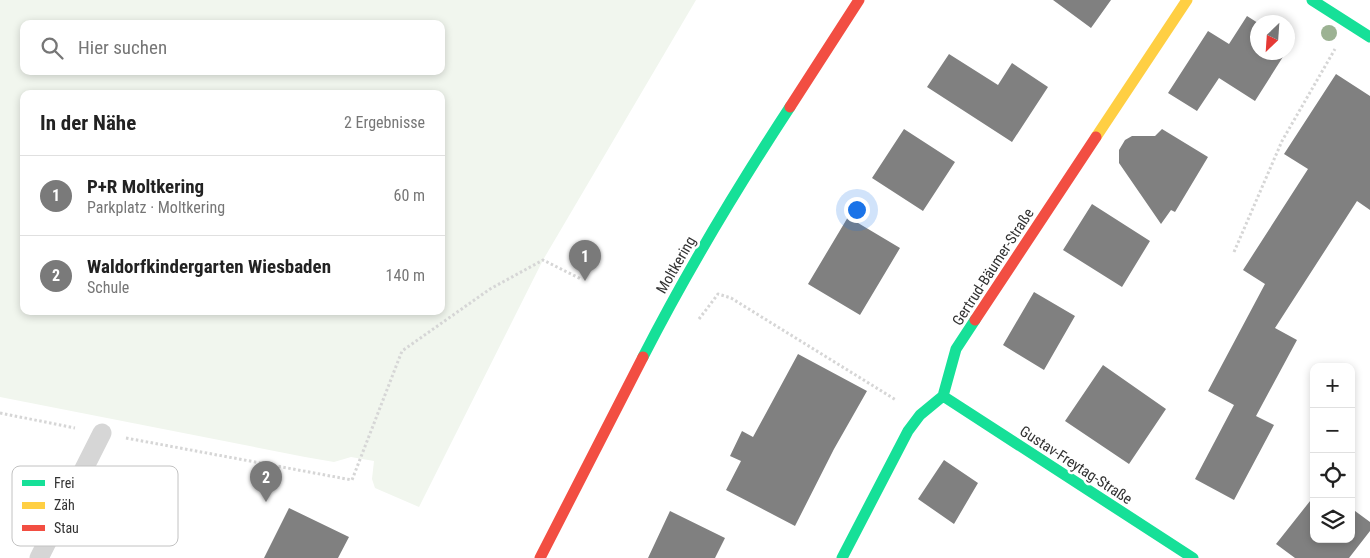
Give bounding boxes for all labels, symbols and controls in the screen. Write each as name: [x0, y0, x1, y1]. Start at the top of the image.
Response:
north arrow: [1250, 15, 1295, 60]
search box: [20, 20, 445, 75]
icon: search: [38, 34, 66, 62]
text: Hier suchen: [78, 36, 167, 59]
text: In der Nähe: [40, 111, 136, 135]
text: 2 Ergebnisse: [344, 113, 425, 132]
text: P+R Moltkering: [87, 175, 204, 198]
text: 1: [52, 186, 60, 205]
text: 60 m: [393, 186, 425, 205]
your location: [844, 197, 870, 223]
text: Parkplatz · Moltkering: [87, 198, 225, 217]
street label: Gertrud-Bäumer-Straße: [948, 205, 1038, 329]
street label: Moltkering: [652, 233, 700, 297]
pin: 1: [569, 240, 601, 281]
text: Waldorfkindergarten Wiesbaden: [87, 255, 331, 278]
text: 2: [52, 266, 60, 285]
text: 140 m: [386, 266, 425, 285]
text: Schule: [87, 278, 129, 297]
map controls: [1310, 363, 1355, 543]
button: +: [1310, 363, 1355, 408]
button: −: [1310, 408, 1355, 453]
street label: Gustav-Freytag-Straße: [1016, 422, 1136, 508]
button: locate: [1310, 453, 1355, 498]
pin: 2: [250, 461, 282, 502]
legend: [12, 466, 178, 546]
text: Frei: [54, 475, 74, 491]
text: Zäh: [54, 497, 75, 513]
button: layers: [1310, 498, 1355, 543]
text: Stau: [54, 520, 79, 536]

